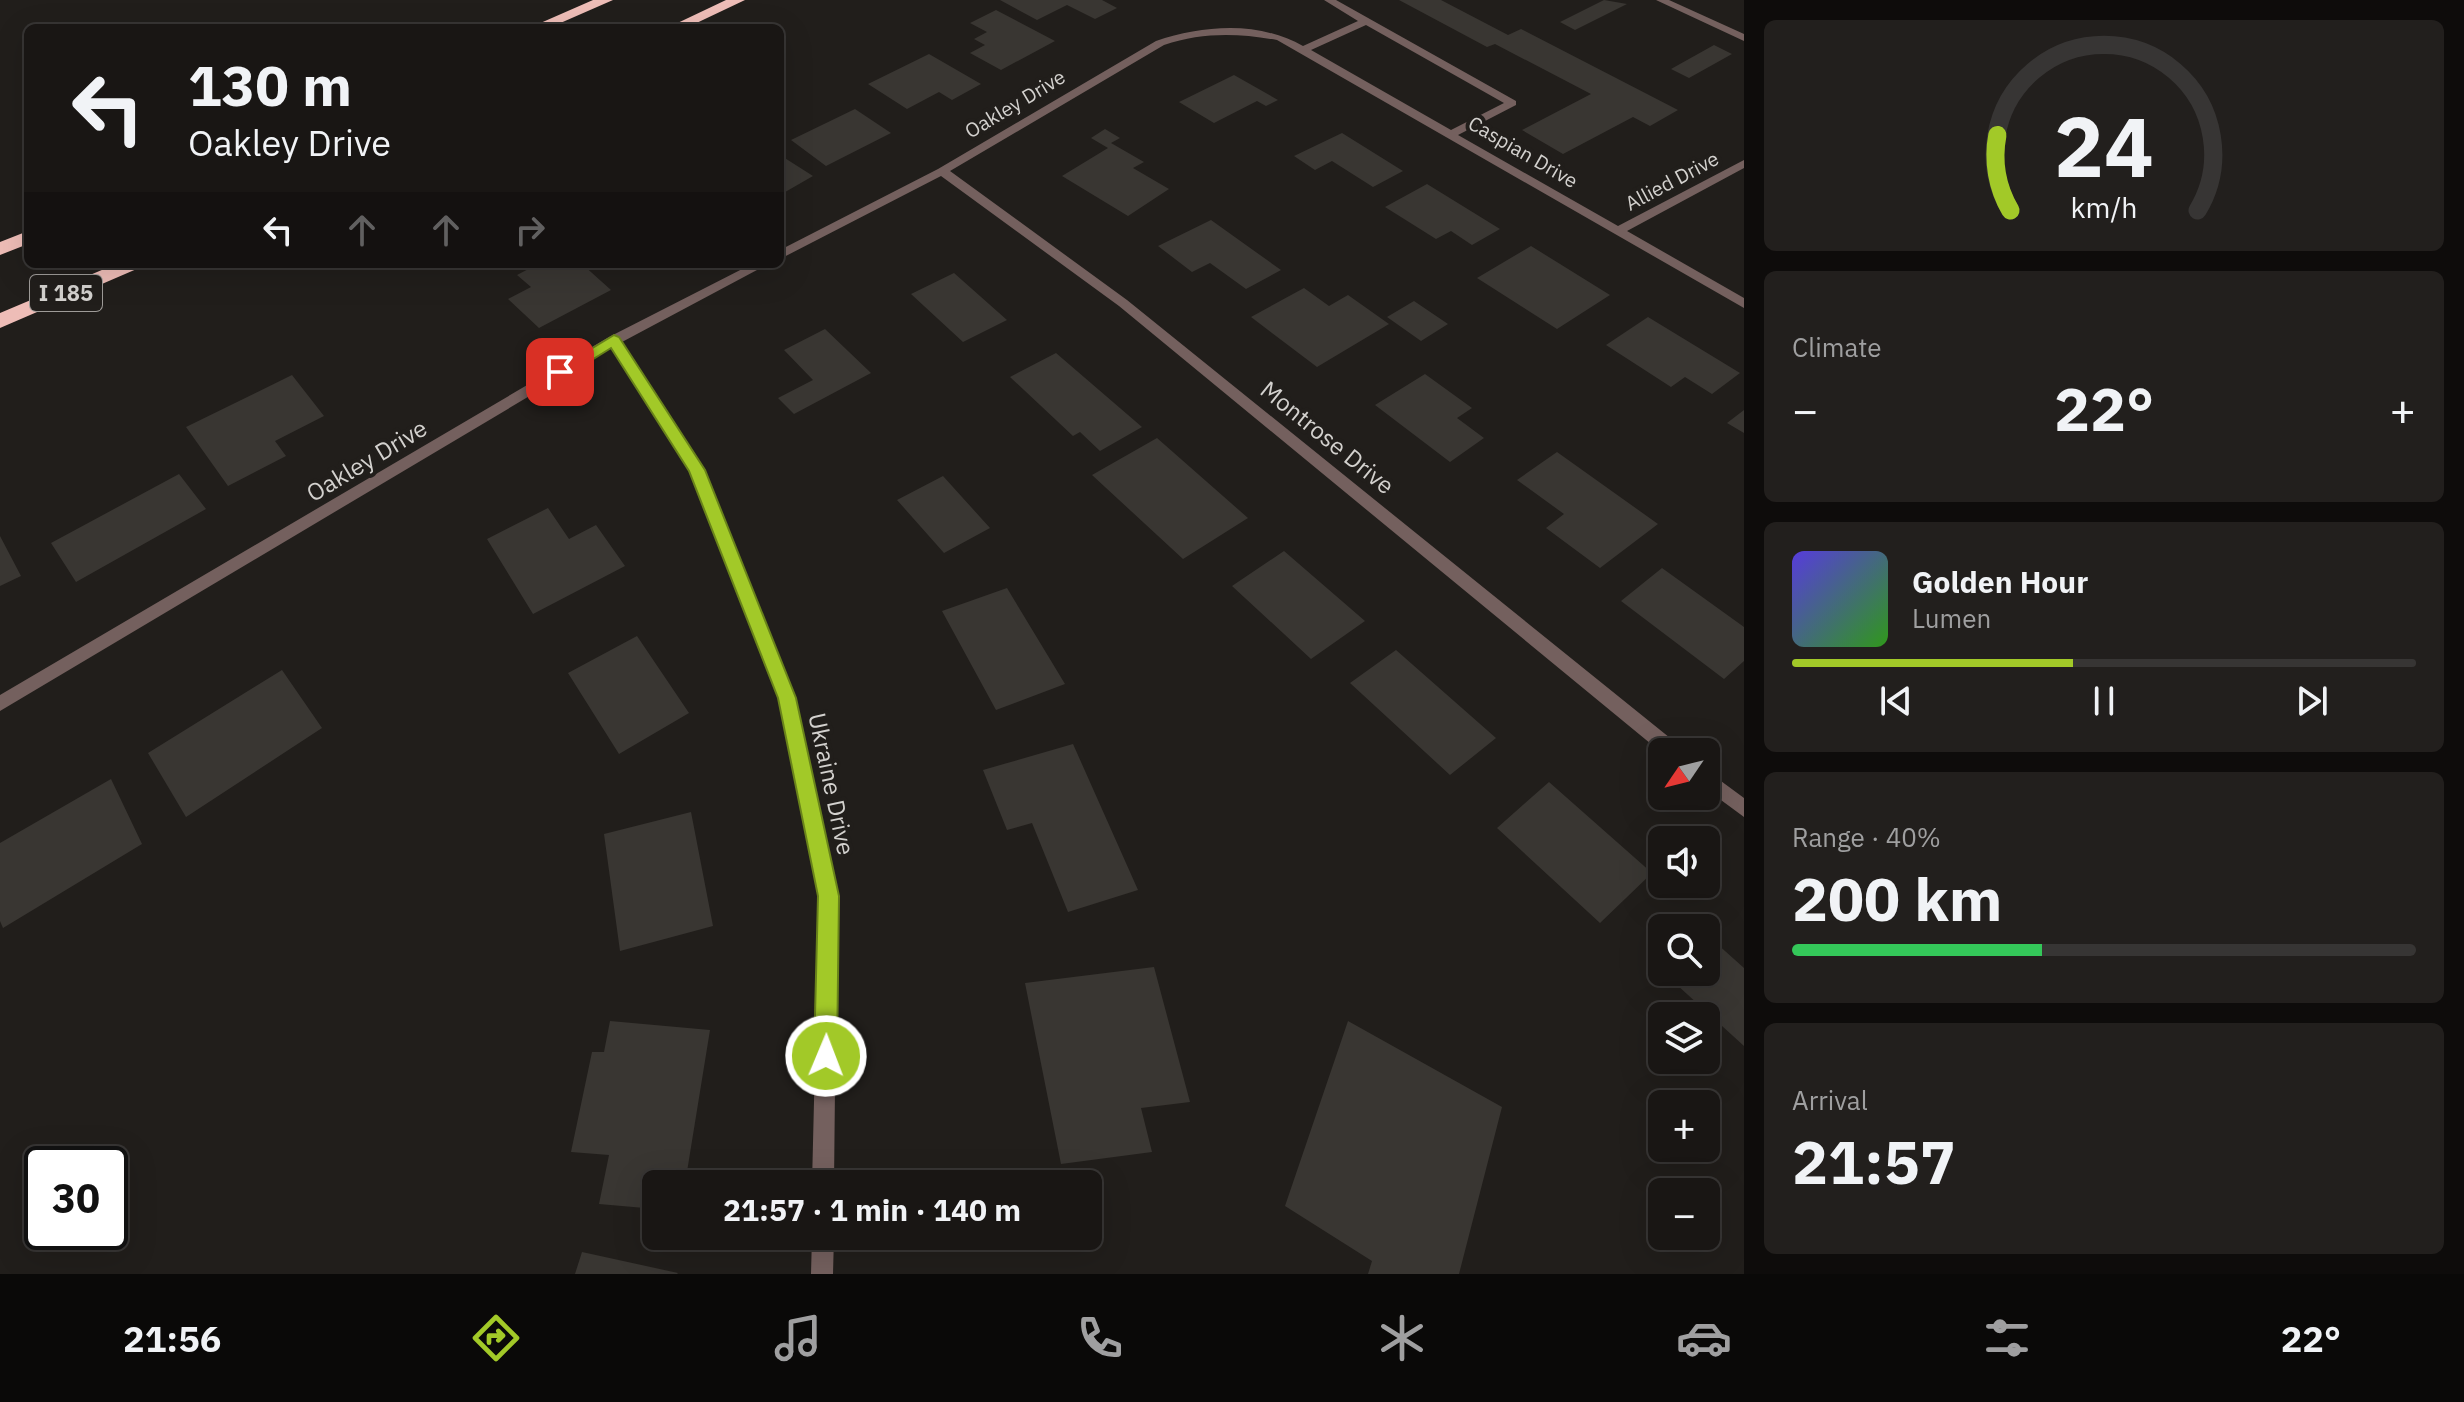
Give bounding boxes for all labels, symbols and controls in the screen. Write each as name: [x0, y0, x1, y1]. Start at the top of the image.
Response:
text: 130 m: [188, 49, 352, 121]
icon: left: [56, 56, 160, 160]
street label: Oakley Drive: [959, 63, 1070, 144]
text: 24: [2054, 92, 2154, 200]
street label: Caspian Drive: [1463, 109, 1583, 194]
text: Oakley Drive: [188, 119, 391, 166]
street label: Allied Drive: [1620, 145, 1723, 216]
text: km/h: [2070, 190, 2138, 227]
icon: left: [256, 208, 300, 252]
icon: ahead: [340, 208, 384, 252]
icon: ahead: [424, 208, 468, 252]
icon: right: [508, 208, 552, 252]
road number: I 185: [30, 275, 102, 311]
text: Climate: [1792, 330, 1882, 364]
pin: [526, 338, 594, 406]
icon: arrive: [538, 350, 582, 394]
text: 22°: [2054, 369, 2154, 448]
street label: Montrose Drive: [1254, 373, 1401, 501]
text: −: [1792, 381, 1818, 438]
text: +: [2390, 381, 2416, 438]
street label: Oakley Drive: [300, 412, 433, 509]
text: Golden Hour: [1912, 562, 2088, 601]
text: Lumen: [1912, 601, 1991, 635]
icon: previous: [1874, 679, 1918, 723]
icon: pause: [2082, 679, 2126, 723]
icon: next: [2290, 679, 2334, 723]
street label: Ukraine Drive: [801, 710, 863, 858]
north arrow: [1648, 738, 1720, 810]
map controls: [1648, 738, 1720, 1250]
text: Range · 40%: [1792, 820, 1941, 854]
button: sound: [1648, 826, 1720, 898]
text: 200 km: [1792, 859, 2002, 938]
button: search: [1648, 914, 1720, 986]
button: layers: [1648, 1002, 1720, 1074]
position arrow: [784, 1014, 868, 1098]
text: Arrival: [1792, 1083, 1868, 1117]
button: +: [1648, 1090, 1720, 1162]
text: 21:57: [1792, 1122, 1956, 1201]
speed limit sign: 30: [24, 1146, 128, 1250]
button: −: [1648, 1178, 1720, 1250]
text: 21:57 · 1 min · 140 m: [723, 1190, 1021, 1229]
icon: directions: [468, 1310, 524, 1366]
icon: music: [770, 1310, 826, 1366]
icon: phone: [1072, 1310, 1128, 1366]
icon: climate: [1374, 1310, 1430, 1366]
icon: car: [1676, 1310, 1732, 1366]
icon: filters: [1979, 1310, 2035, 1366]
text: 21:56: [123, 1315, 221, 1362]
text: 22°: [2281, 1315, 2341, 1362]

